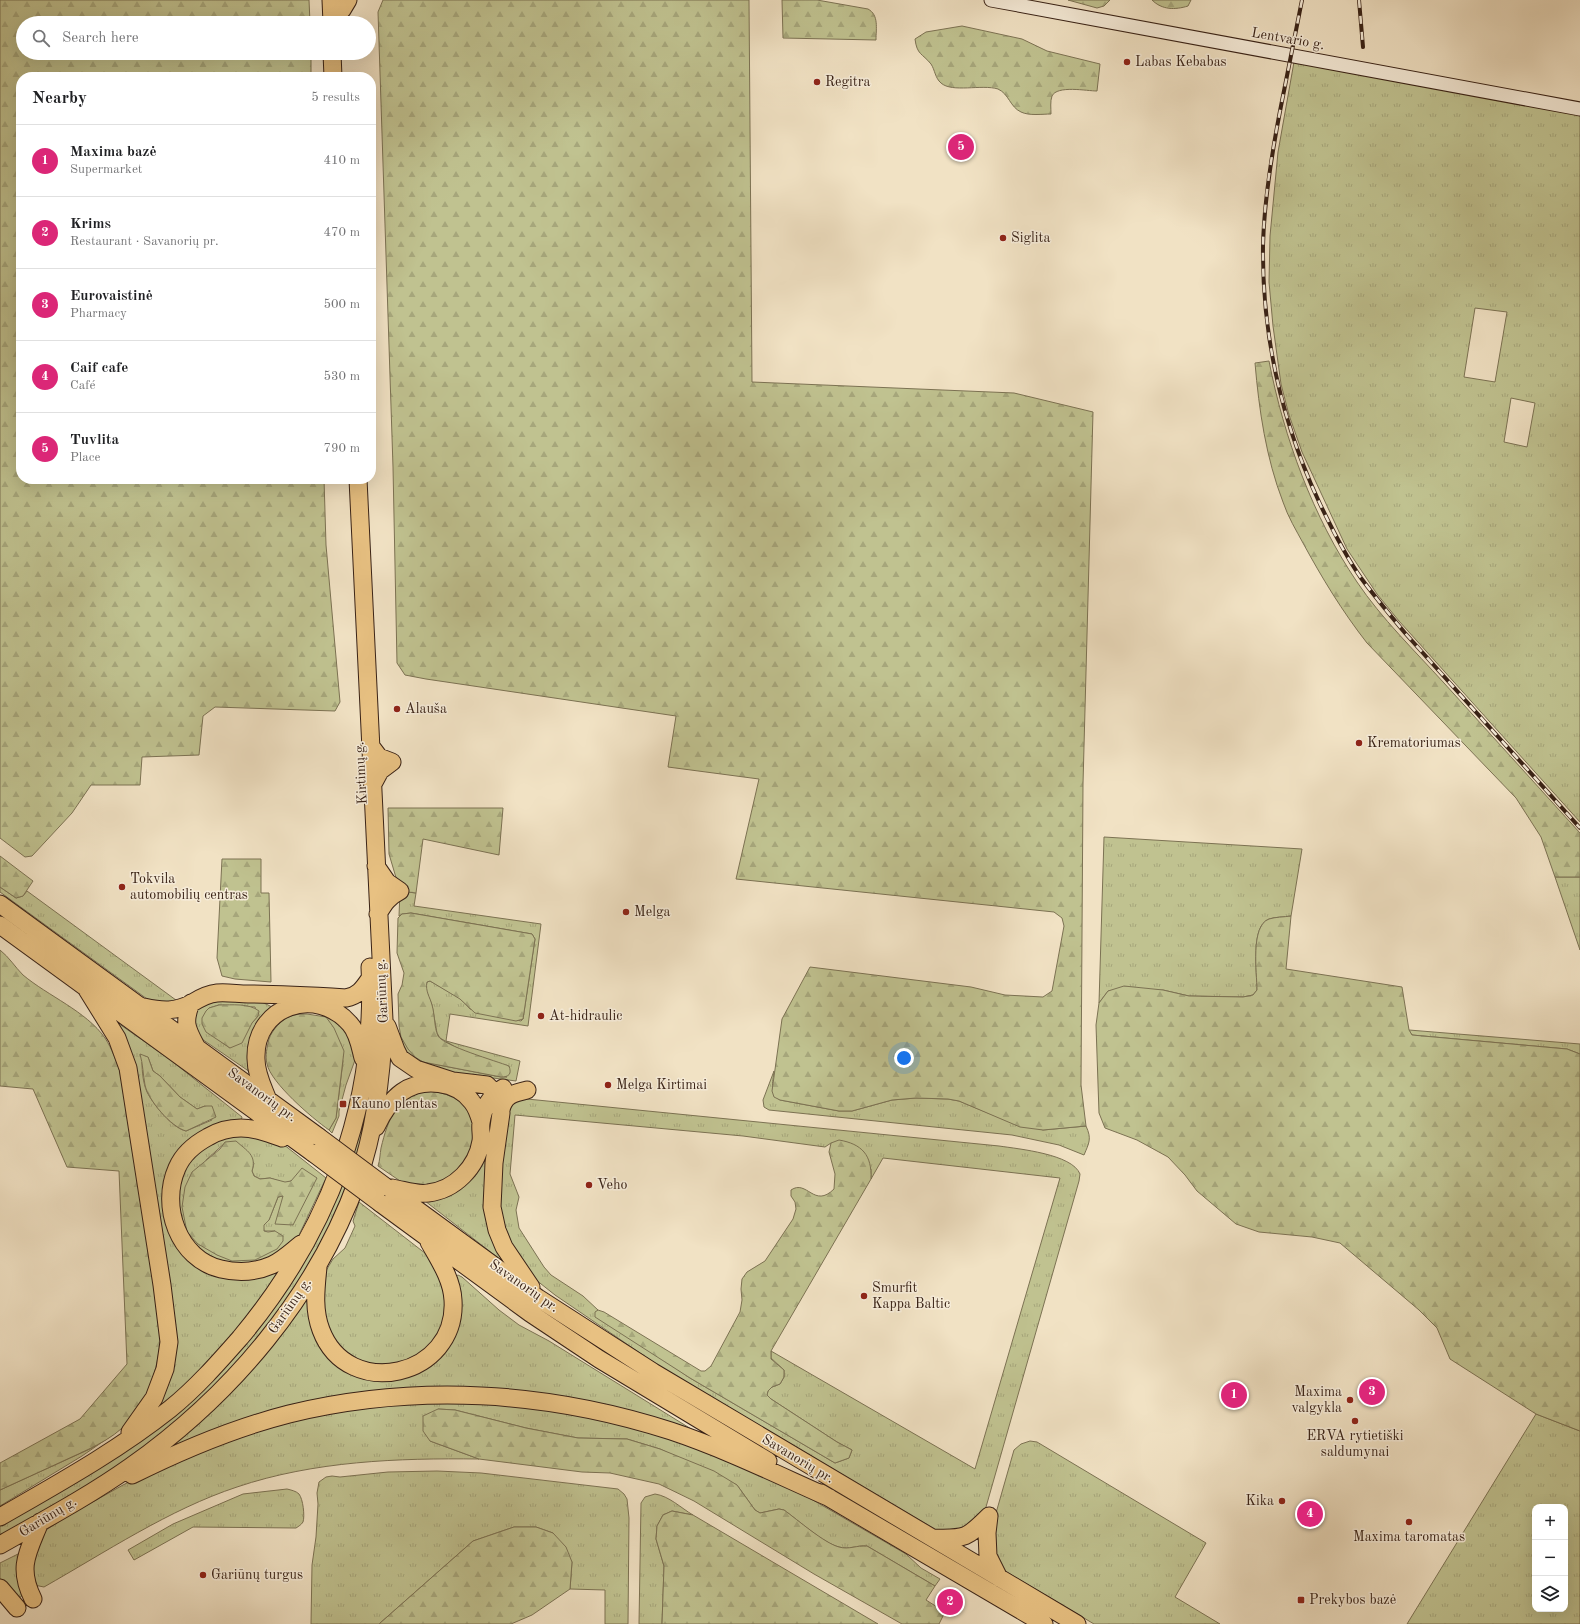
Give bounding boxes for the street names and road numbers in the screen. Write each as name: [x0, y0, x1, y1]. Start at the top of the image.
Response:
street label: Lentvario g.: [1250, 26, 1326, 52]
street label: Kirtimų g.: [352, 741, 370, 805]
street label: Gariūnų g.: [373, 958, 391, 1024]
street label: Savanorių pr.: [225, 1065, 299, 1125]
street label: Savanorių pr.: [487, 1257, 561, 1315]
street label: Gariūnų g.: [266, 1276, 314, 1336]
street label: Savanorių pr.: [760, 1432, 836, 1486]
street label: Gariūnų g.: [17, 1494, 79, 1540]

